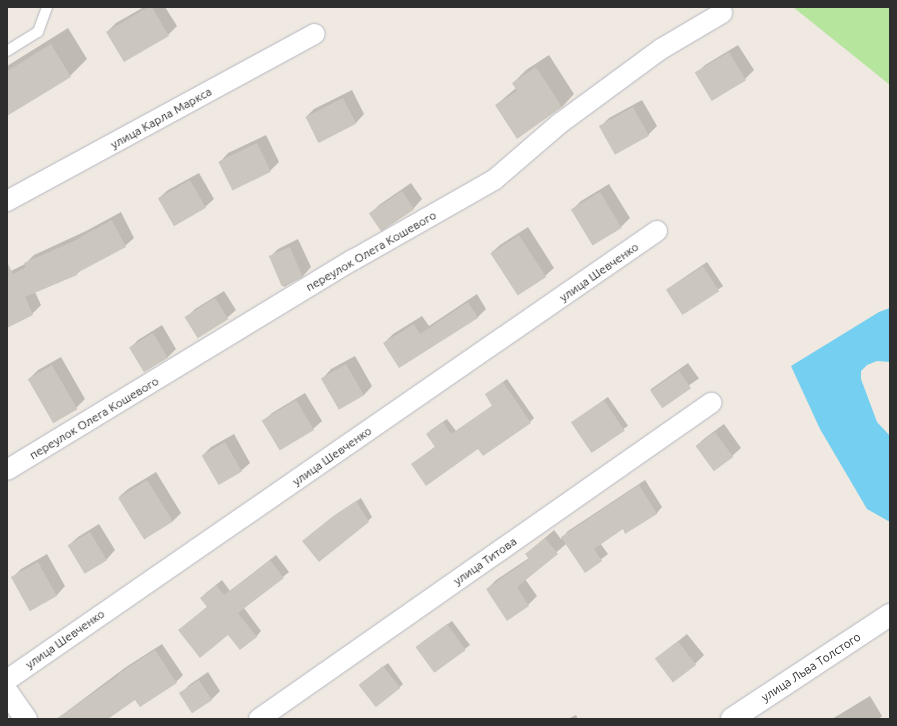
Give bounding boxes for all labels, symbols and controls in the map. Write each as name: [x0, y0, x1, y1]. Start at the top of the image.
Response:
street label: улица Карла Маркса: [108, 84, 214, 152]
street label: переулок Олега Кошевого: [303, 208, 439, 294]
street label: улица Шевченко: [557, 239, 641, 305]
street label: переулок Олега Кошевого: [27, 374, 161, 462]
street label: улица Шевченко: [290, 423, 374, 489]
street label: улица Титова: [451, 534, 519, 588]
street label: улица Шевченко: [23, 606, 107, 672]
street label: улица Льва Толстого: [759, 629, 863, 705]

